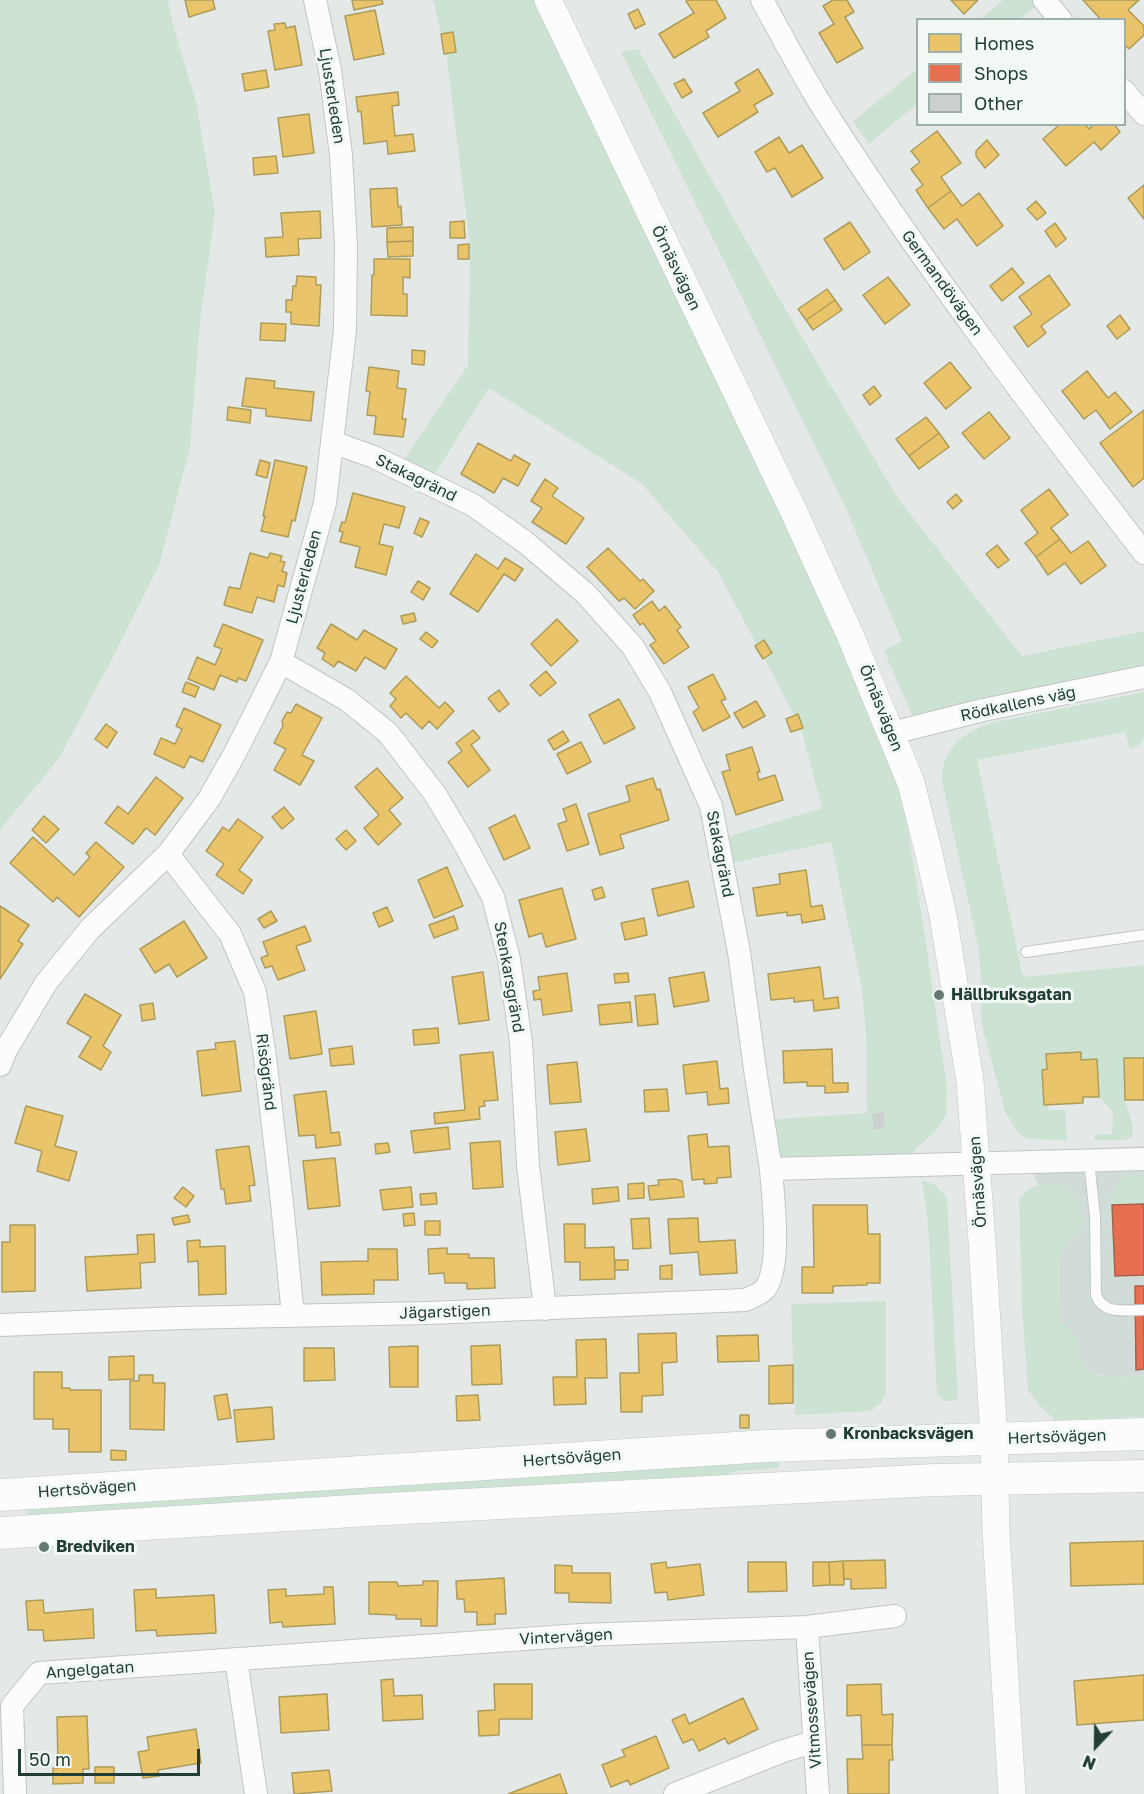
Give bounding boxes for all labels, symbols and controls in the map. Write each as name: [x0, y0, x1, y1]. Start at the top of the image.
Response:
legend: [916, 18, 1126, 126]
text: Homes: [974, 32, 1034, 54]
street label: Ljusterleden: [315, 47, 349, 145]
text: Shops: [974, 62, 1028, 84]
text: Other: [974, 92, 1023, 114]
street label: Örnäsvägen: [647, 222, 705, 314]
street label: Germandövägen: [897, 227, 987, 339]
street label: Stakagränd: [372, 450, 460, 506]
street label: Ljusterleden: [282, 528, 326, 626]
street label: Örnäsvägen: [855, 662, 907, 754]
street label: Rödkallens väg: [959, 682, 1077, 726]
street label: Stakagränd: [702, 809, 738, 899]
street label: Stenkarsgränd: [490, 920, 528, 1034]
place label: Hällbruksgatan: [951, 985, 1071, 1005]
marker: Hällbruksgatan: [932, 988, 946, 1002]
street label: Risögränd: [252, 1032, 280, 1112]
street label: Örnäsvägen: [965, 1135, 991, 1229]
street label: Jägarstigen: [399, 1301, 491, 1323]
place label: Kronbacksvägen: [843, 1424, 973, 1444]
street label: Hertsövägen: [1007, 1426, 1107, 1448]
marker: Kronbacksvägen: [824, 1427, 838, 1441]
street label: Hertsövägen: [522, 1445, 622, 1471]
street label: Hertsövägen: [37, 1476, 137, 1502]
place label: Bredviken: [56, 1537, 135, 1557]
marker: Bredviken: [37, 1540, 51, 1554]
street label: Vintervägen: [519, 1625, 613, 1649]
street label: Vitmossevägen: [798, 1651, 826, 1769]
street label: Angelgatan: [45, 1657, 135, 1683]
north arrow: [1066, 1716, 1126, 1776]
scale bar: [21, 1737, 202, 1775]
text: 50 m: [29, 1748, 71, 1770]
text: N: [1080, 1751, 1099, 1774]

